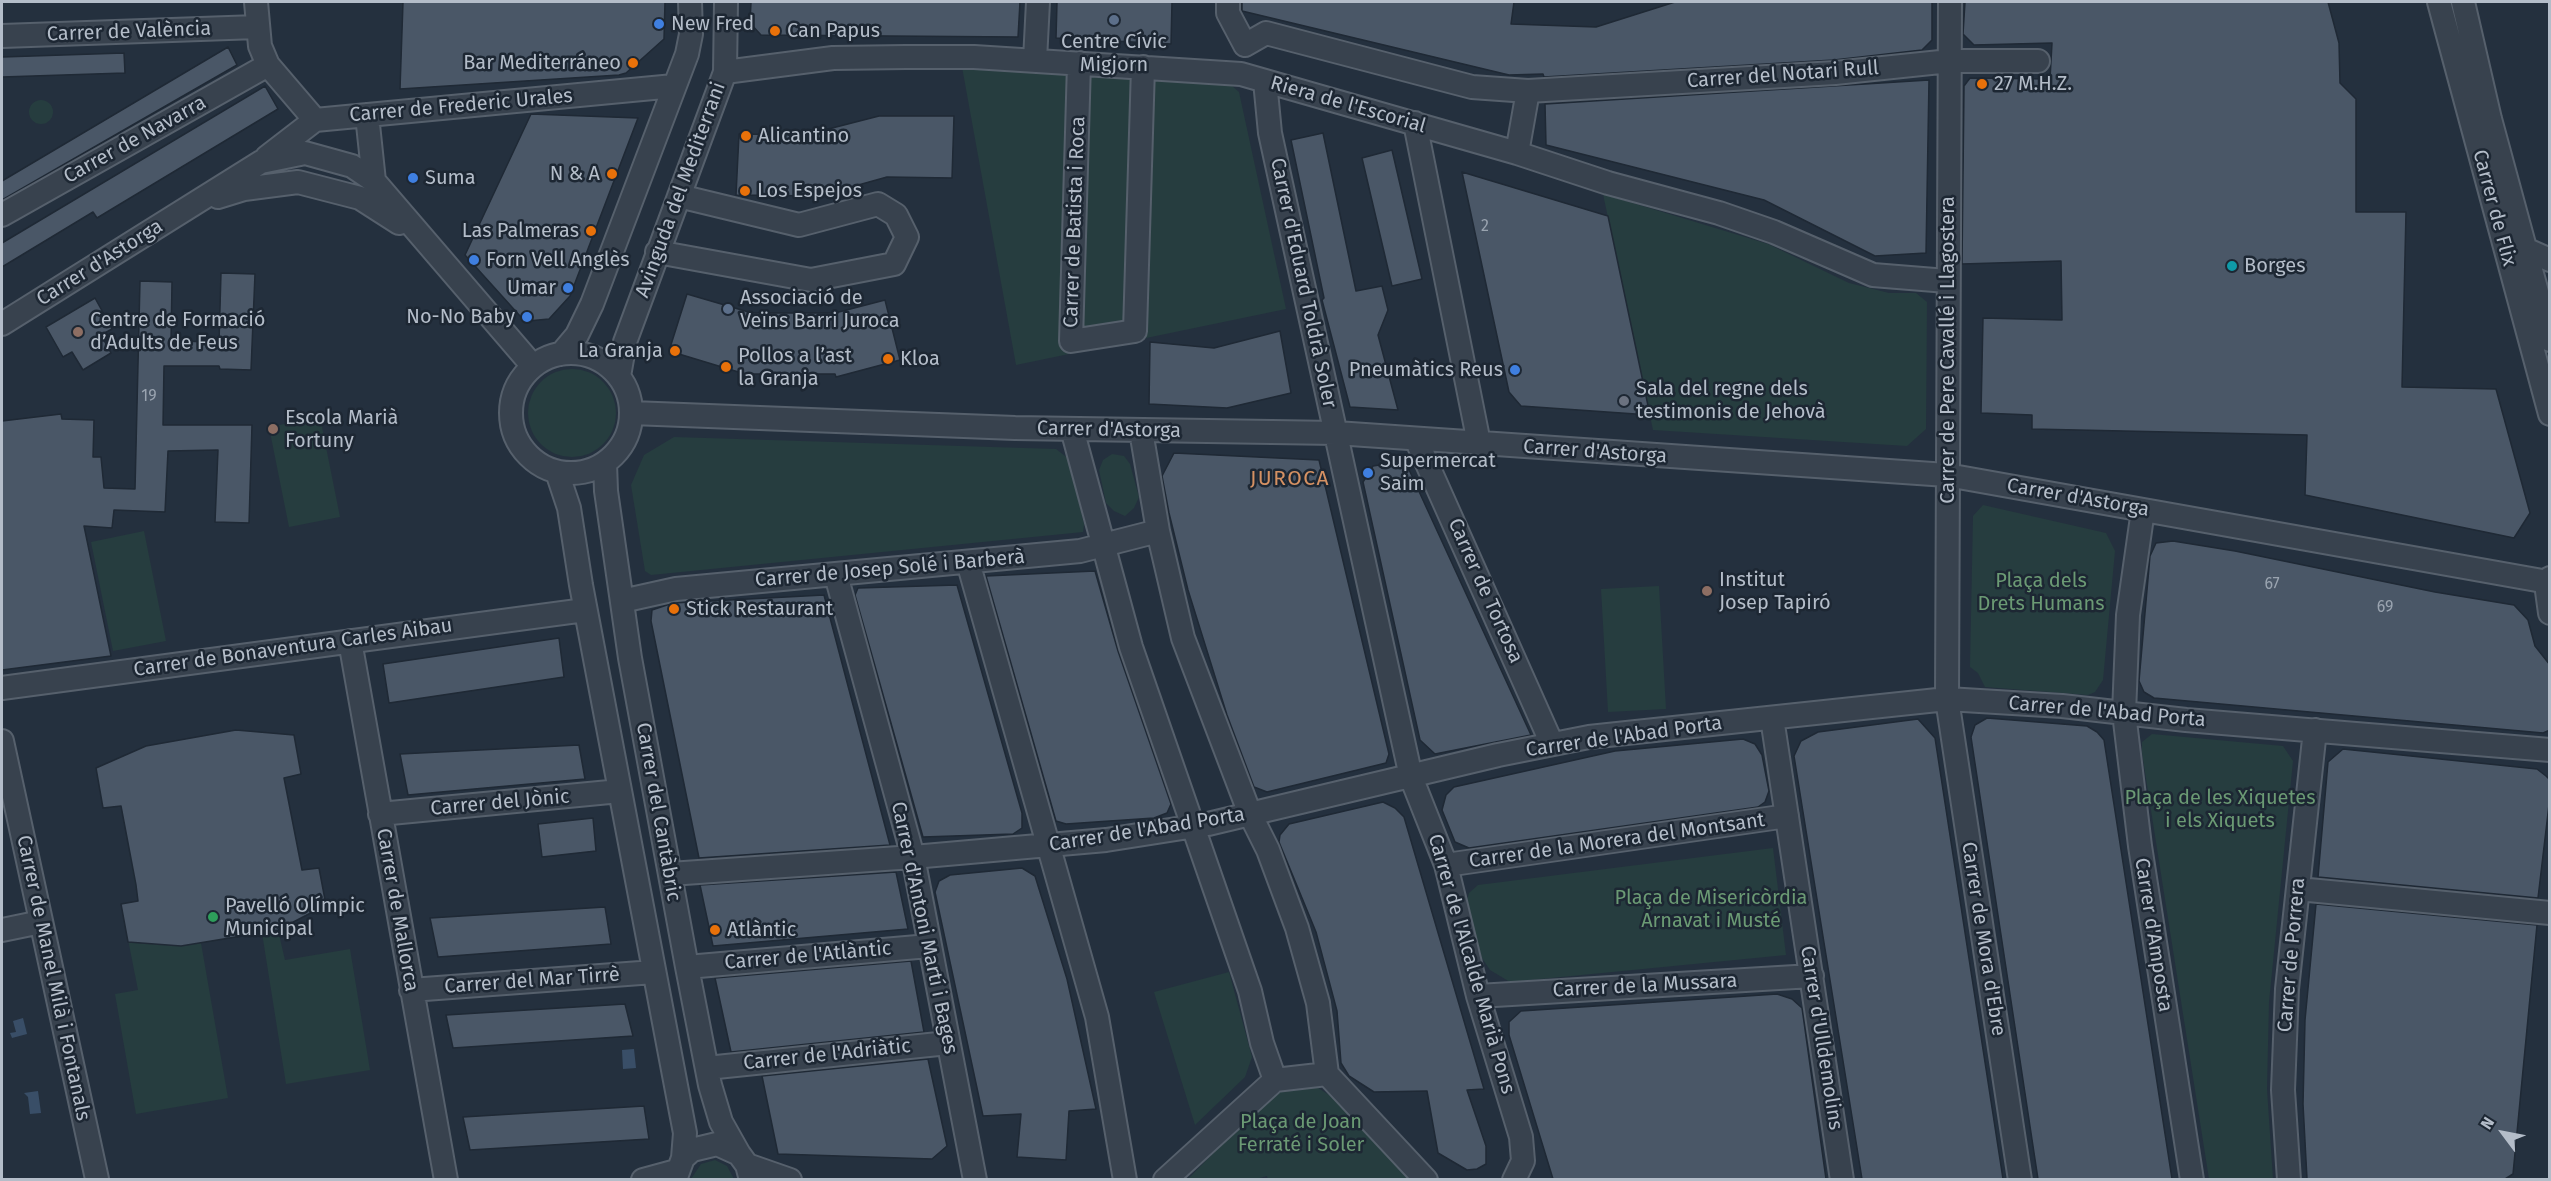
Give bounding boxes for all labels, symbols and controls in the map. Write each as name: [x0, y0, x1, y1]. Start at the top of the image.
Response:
place label: New Fred: [671, 12, 754, 36]
marker: Centre Cívic Migjorn: [1107, 13, 1121, 27]
street label: Carrer de València: [47, 17, 211, 47]
marker: New Fred: [652, 17, 666, 31]
place label: Can Papus: [787, 19, 880, 43]
marker: Can Papus: [768, 24, 782, 38]
place label: Centre Cívic Migjorn: [1061, 30, 1167, 77]
place label: Bar Mediterráneo: [463, 51, 621, 75]
marker: Bar Mediterráneo: [626, 56, 640, 70]
street label: Carrer del Notari Rull: [1686, 56, 1880, 94]
street label: Riera de l'Escorial: [1267, 71, 1429, 139]
place label: 27 M.H.Z.: [1994, 72, 2072, 96]
marker: 27 M.H.Z.: [1975, 77, 1989, 91]
street label: Avinguda del Mediterrani: [631, 79, 731, 301]
street label: Carrer de Frederic Urales: [348, 84, 574, 128]
street label: Carrer de Navarra: [60, 91, 210, 189]
street label: Carrer de Batista i Roca: [1059, 116, 1091, 328]
place label: Alicantino: [758, 124, 849, 148]
marker: Alicantino: [739, 129, 753, 143]
street label: Carrer de Flix: [2467, 147, 2521, 269]
street label: Carrer d'Eduard Toldrà Soler: [1265, 156, 1341, 410]
place label: N & A: [550, 162, 600, 186]
place label: Suma: [425, 166, 476, 190]
marker: N & A: [605, 167, 619, 181]
marker: Suma: [406, 171, 420, 185]
place label: Los Espejos: [757, 179, 862, 203]
marker: Los Espejos: [738, 184, 752, 198]
street label: Carrer de Pere Cavallé i Llagostera: [1936, 196, 1960, 504]
street label: Carrer d'Astorga: [33, 215, 167, 311]
house number: 2: [1481, 217, 1489, 237]
place label: Las Palmeras: [462, 219, 579, 243]
marker: Las Palmeras: [584, 224, 598, 238]
place label: Forn Vell Anglès: [486, 248, 630, 272]
marker: Forn Vell Anglès: [467, 253, 481, 267]
place label: Borges: [2244, 254, 2306, 278]
marker: Borges: [2225, 259, 2239, 273]
place label: Umar: [507, 276, 556, 300]
marker: Umar: [561, 281, 575, 295]
place label: Associació de Veïns Barri Juroca: [740, 286, 900, 333]
marker: Associació de Veïns Barri Juroca: [721, 302, 735, 316]
place label: No-No Baby: [406, 305, 515, 329]
place label: Centre de Formació d’Adults de Feus: [90, 308, 266, 355]
marker: No-No Baby: [520, 310, 534, 324]
marker: Centre de Formació d’Adults de Feus: [71, 325, 85, 339]
place label: La Granja: [578, 339, 663, 363]
marker: La Granja: [668, 344, 682, 358]
place label: Pollos a l’ast la Granja: [738, 344, 852, 391]
place label: Kloa: [900, 347, 940, 371]
marker: Kloa: [881, 352, 895, 366]
place label: Pneumàtics Reus: [1349, 358, 1503, 382]
marker: Pollos a l’ast la Granja: [719, 360, 733, 374]
marker: Pneumàtics Reus: [1508, 363, 1522, 377]
place label: Sala del regne dels testimonis de Jehovà: [1636, 377, 1826, 424]
house number: 19: [141, 387, 157, 407]
marker: Sala del regne dels testimonis de Jehovà: [1617, 394, 1631, 408]
place label: Escola Marià Fortuny: [285, 406, 398, 453]
street label: Carrer d'Astorga: [1037, 417, 1181, 443]
marker: Escola Marià Fortuny: [266, 422, 280, 436]
street label: Carrer d'Astorga: [1522, 435, 1668, 469]
place label: Supermercat Saim: [1380, 449, 1496, 496]
district label: JUROCA: [1250, 466, 1330, 492]
marker: Supermercat Saim: [1361, 466, 1375, 480]
street label: Carrer d'Astorga: [2005, 474, 2151, 522]
street label: Carrer de Tortosa: [1442, 515, 1528, 667]
street label: Carrer de Josep Solé i Barberà: [754, 545, 1026, 593]
place label: Institut Josep Tapiró: [1719, 568, 1831, 615]
park label: Plaça dels Drets Humans: [1977, 569, 2105, 616]
house number: 67: [2264, 575, 2280, 595]
marker: Institut Josep Tapiró: [1700, 584, 1714, 598]
place label: Stick Restaurant: [686, 597, 833, 621]
house number: 69: [2377, 598, 2393, 618]
marker: Stick Restaurant: [667, 602, 681, 616]
street label: Carrer de Bonaventura Carles Aibau: [132, 614, 454, 682]
street label: Carrer de l'Abad Porta: [2007, 691, 2207, 733]
street label: Carrer de l'Abad Porta: [1524, 711, 1724, 763]
street label: Carrer del Cantàbric: [630, 721, 686, 903]
street label: Carrer del Jònic: [430, 785, 570, 821]
park label: Plaça de les Xiquetes i els Xiquets: [2124, 786, 2316, 833]
street label: Carrer d'Antoni Martí i Bages: [886, 800, 962, 1056]
street label: Carrer de l'Abad Porta: [1047, 803, 1247, 857]
street label: Carrer de la Morera del Montsant: [1468, 808, 1766, 874]
street label: Carrer de Mallorca: [371, 826, 423, 994]
street label: Carrer de l'Alcalde Marià Pons: [1422, 831, 1520, 1097]
street label: Carrer de Manel Milà i Fontanals: [11, 833, 95, 1123]
street label: Carrer de Mora d'Ebre: [1956, 840, 2010, 1038]
street label: Carrer d'Amposta: [2129, 856, 2177, 1014]
street label: Carrer de Porrera: [2273, 877, 2311, 1033]
park label: Plaça de Misericòrdia Arnavat i Musté: [1615, 886, 1807, 933]
place label: Pavelló Olímpic Municipal: [225, 894, 365, 941]
marker: Pavelló Olímpic Municipal: [206, 910, 220, 924]
place label: Atlàntic: [727, 918, 796, 942]
marker: Atlàntic: [708, 923, 722, 937]
street label: Carrer de l'Atlàntic: [724, 937, 892, 975]
street label: Carrer d'Ulldemolins: [1795, 944, 1847, 1132]
street label: Carrer del Mar Tirrè: [443, 963, 621, 999]
street label: Carrer de la Mussara: [1552, 969, 1738, 1003]
street label: Carrer de l'Adriàtic: [742, 1034, 912, 1076]
north arrow: [2473, 1103, 2533, 1163]
park label: Plaça de Joan Ferraté i Soler: [1238, 1110, 1364, 1157]
text: N: [2476, 1114, 2498, 1133]

